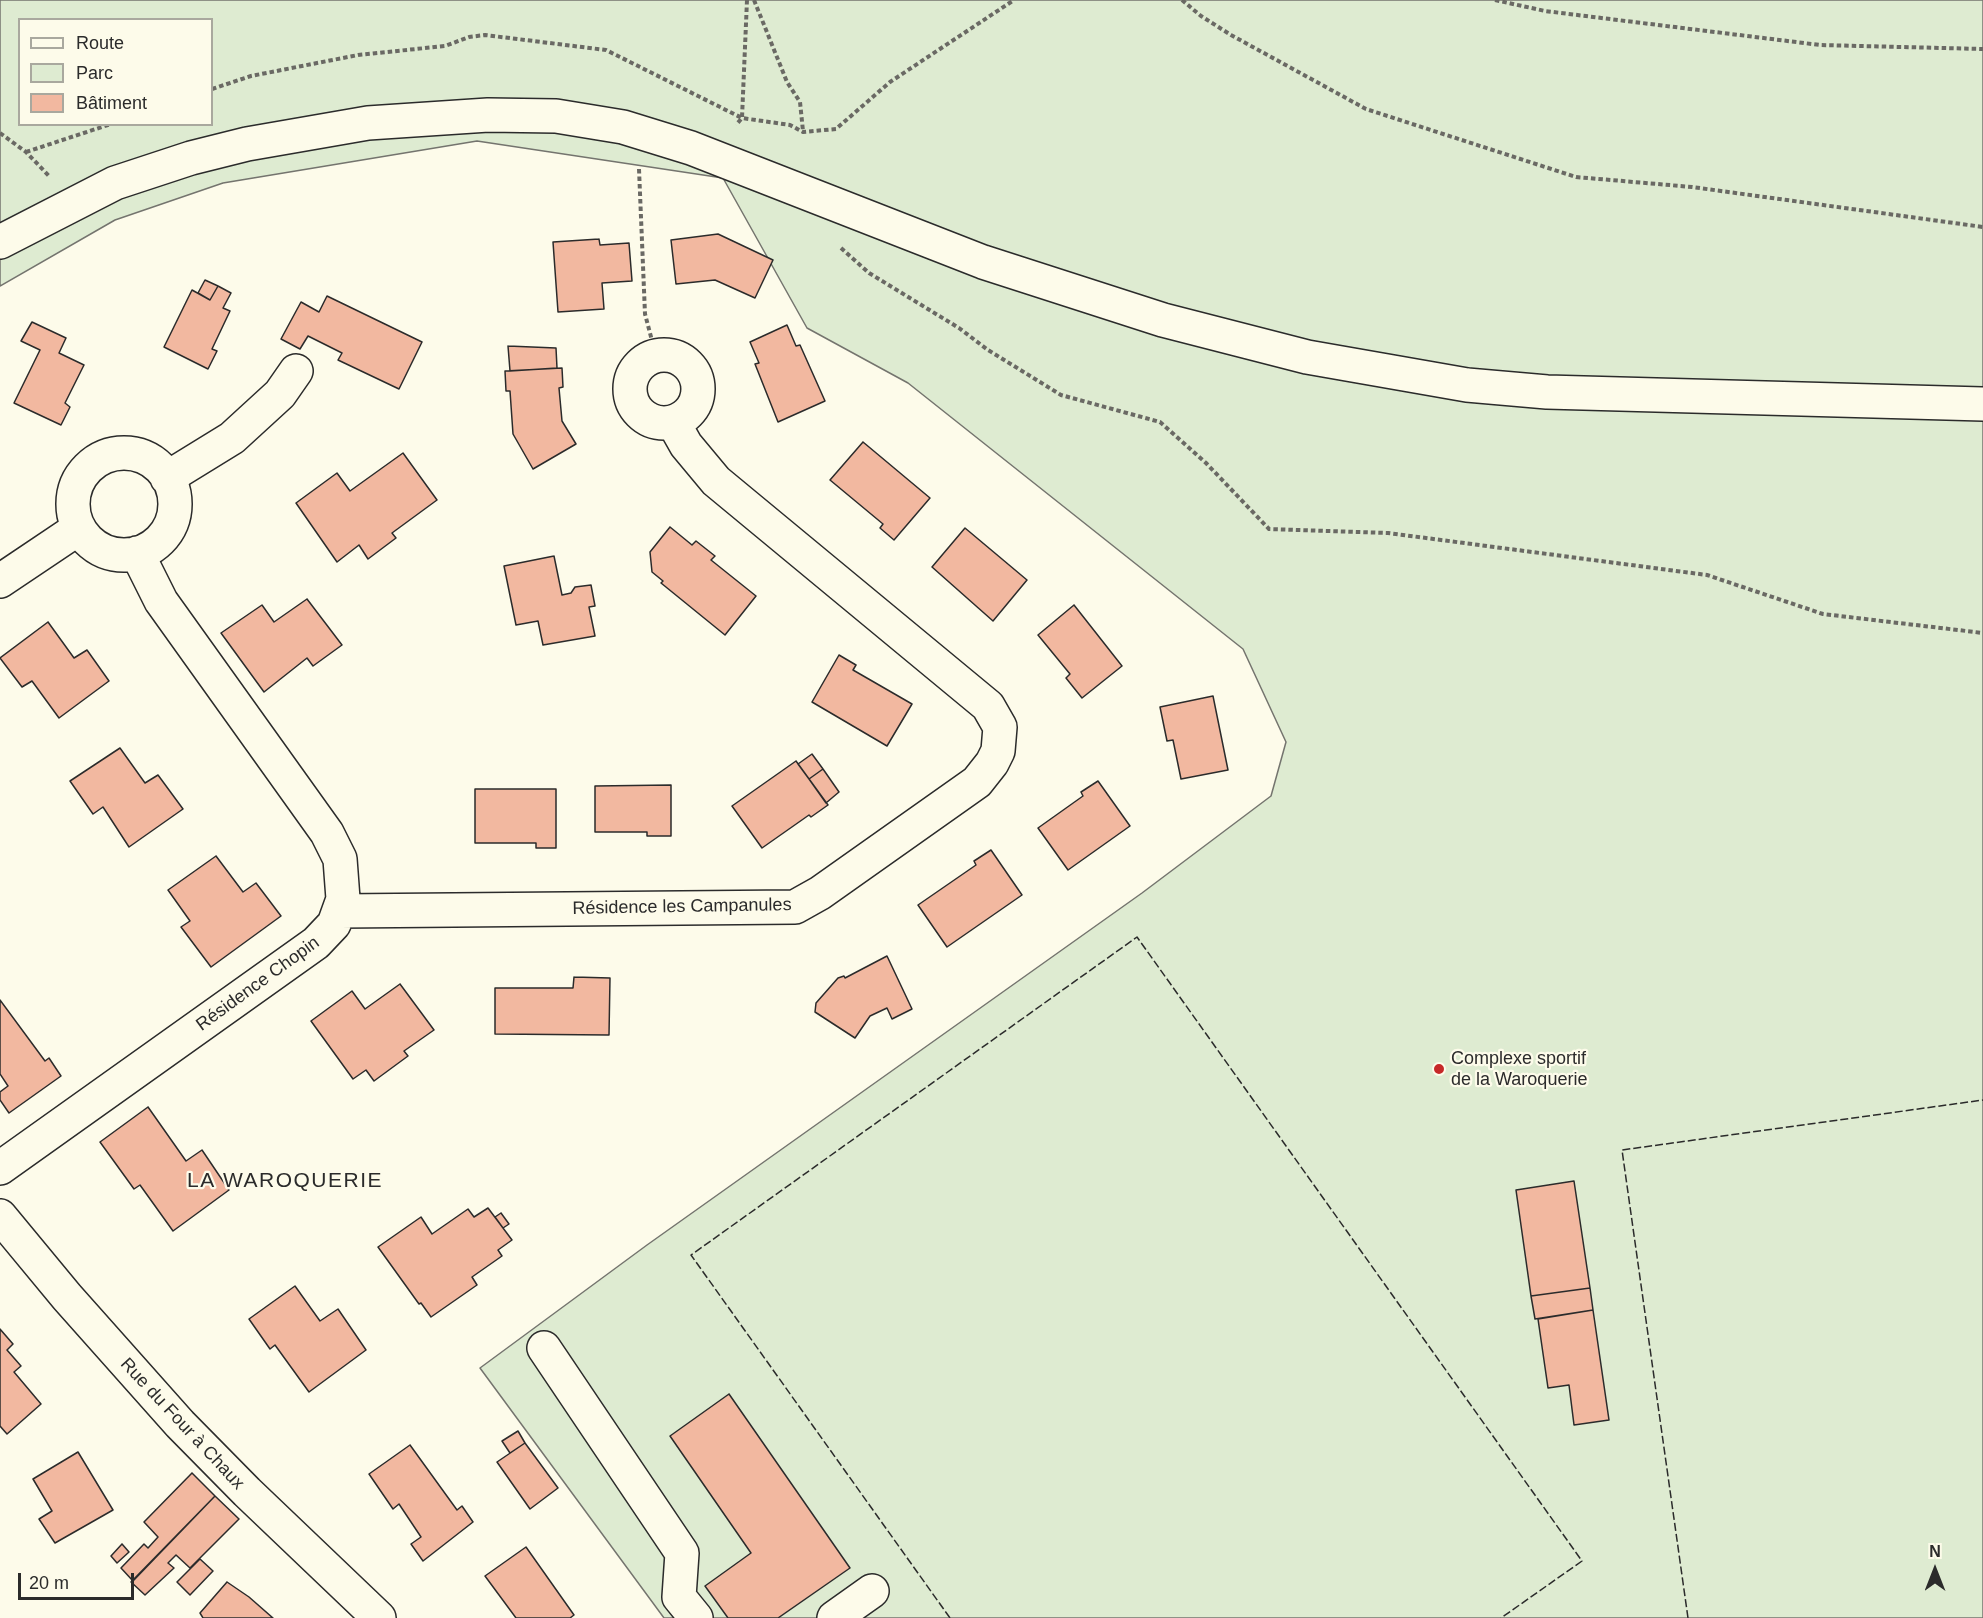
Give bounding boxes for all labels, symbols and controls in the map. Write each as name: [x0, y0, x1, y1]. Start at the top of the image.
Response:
legend: [18, 18, 213, 126]
text: Route: [76, 33, 124, 53]
text: Parc: [76, 63, 113, 83]
text: Bâtiment: [76, 93, 147, 113]
street label: Résidence les Campanules: [572, 894, 792, 920]
street label: Résidence Chopin: [192, 932, 324, 1036]
place label: Complexe sportif de la Waroquerie: [1451, 1048, 1587, 1090]
marker: Complexe sportif de la Waroquerie: [1432, 1062, 1446, 1076]
district label: LA WAROQUERIE: [187, 1168, 383, 1194]
street label: Rue du Four à Chaux: [115, 1354, 249, 1494]
north arrow: [1905, 1540, 1965, 1600]
text: N: [1929, 1543, 1941, 1560]
scale bar: [21, 1561, 136, 1599]
text: 20 m: [29, 1573, 69, 1593]

